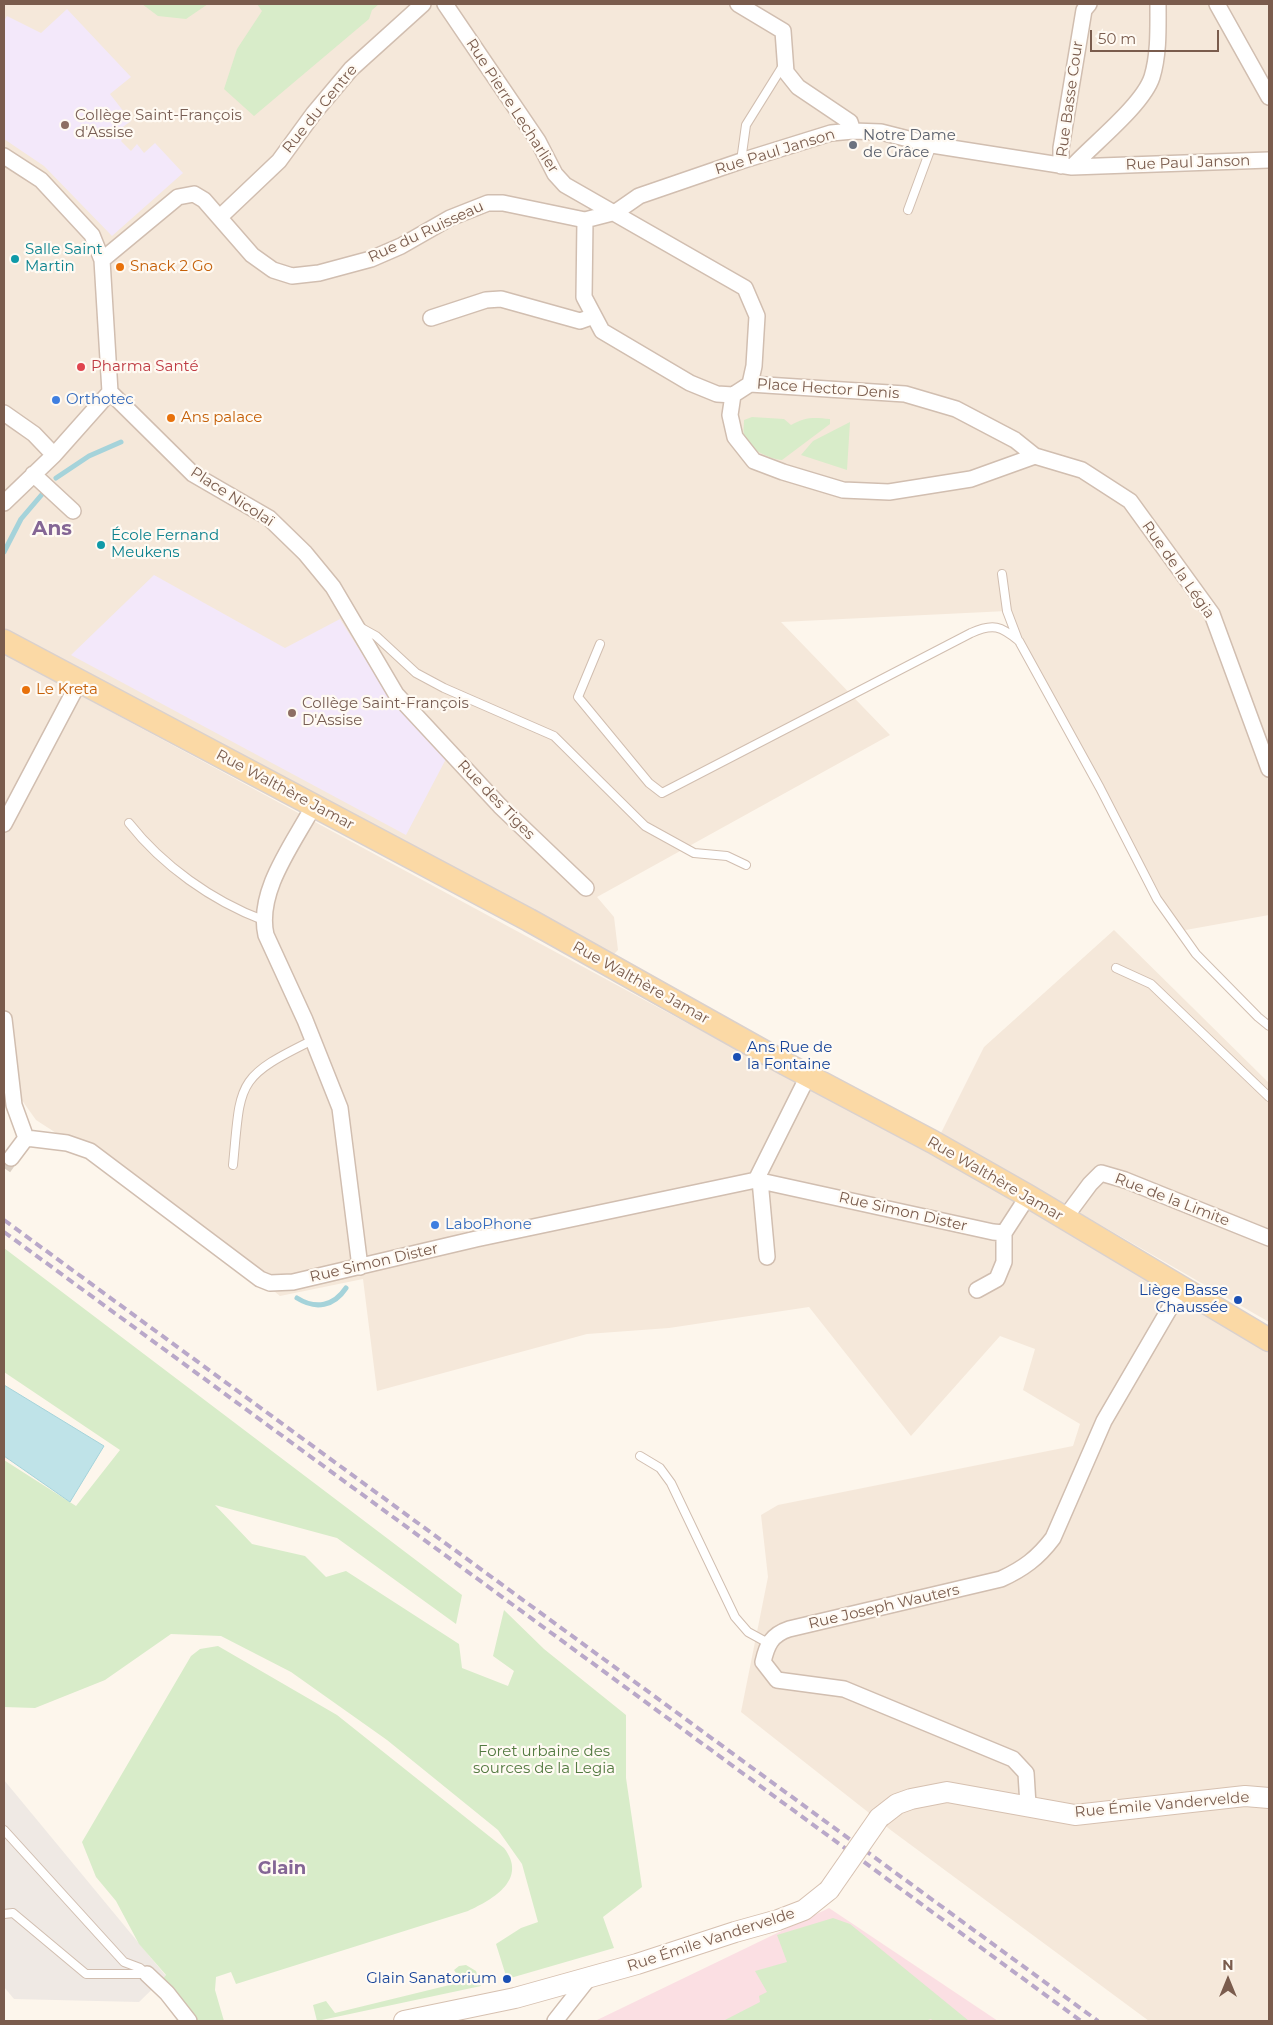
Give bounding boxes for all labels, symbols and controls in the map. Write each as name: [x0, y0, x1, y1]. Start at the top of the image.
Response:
scale bar: [1093, 20, 1222, 52]
text: 50 m: [1098, 29, 1136, 48]
street label: Rue Pierre Lecharlier: [462, 35, 562, 177]
street label: Rue Basse Cour: [1053, 40, 1087, 158]
street label: Rue du Centre: [279, 61, 361, 157]
place label: Collège Saint-François d'Assise: [75, 107, 242, 142]
marker: Collège Saint-François d'Assise: [59, 119, 71, 131]
street label: Rue Paul Janson: [713, 125, 837, 179]
place label: Notre Dame de Grâce: [863, 127, 956, 162]
marker: Notre Dame de Grâce: [847, 139, 859, 151]
street label: Rue Paul Janson: [1125, 152, 1251, 174]
street label: Rue du Ruisseau: [365, 197, 487, 267]
place label: Salle Saint Martin: [25, 241, 102, 276]
marker: Salle Saint Martin: [9, 253, 21, 265]
place label: Snack 2 Go: [130, 258, 213, 276]
marker: Snack 2 Go: [114, 261, 126, 273]
place label: Pharma Santé: [91, 358, 198, 376]
marker: Pharma Santé: [75, 361, 87, 373]
street label: Place Hector Denis: [756, 375, 900, 403]
place label: Orthotec: [66, 391, 134, 409]
marker: Orthotec: [50, 394, 62, 406]
place label: Ans palace: [181, 409, 262, 427]
marker: Ans palace: [165, 412, 177, 424]
street label: Place Nicolaï: [187, 463, 277, 531]
district label: Ans: [32, 517, 72, 541]
street label: Rue de la Légia: [1138, 518, 1218, 622]
place label: École Fernand Meukens: [111, 527, 219, 562]
marker: École Fernand Meukens: [95, 539, 107, 551]
place label: Le Kreta: [36, 681, 98, 699]
marker: Le Kreta: [20, 684, 32, 696]
place label: Collège Saint-François D'Assise: [302, 695, 469, 730]
marker: Collège Saint-François D'Assise: [286, 707, 298, 719]
street label: Rue Walthère Jamar: [213, 746, 357, 834]
street label: Rue des Tiges: [454, 756, 538, 844]
street label: Rue Walthère Jamar: [569, 938, 713, 1028]
place label: Ans Rue de la Fontaine: [747, 1039, 832, 1074]
marker: Ans Rue de la Fontaine: [731, 1051, 743, 1063]
street label: Rue Walthère Jamar: [924, 1133, 1066, 1225]
street label: Rue de la Limite: [1112, 1170, 1232, 1230]
street label: Rue Simon Dister: [837, 1188, 969, 1236]
place label: LaboPhone: [445, 1216, 532, 1234]
marker: LaboPhone: [429, 1219, 441, 1231]
street label: Rue Simon Dister: [308, 1239, 440, 1287]
place label: Liège Basse Chaussée: [1139, 1282, 1228, 1317]
marker: Liège Basse Chaussée: [1232, 1294, 1244, 1306]
street label: Rue Joseph Wauters: [807, 1581, 961, 1633]
park label: Foret urbaine des sources de la Legia: [473, 1743, 615, 1778]
street label: Rue Émile Vandervelde: [1074, 1788, 1250, 1822]
district label: Glain: [258, 1858, 306, 1880]
street label: Rue Émile Vandervelde: [625, 1904, 797, 1976]
north arrow: [1203, 1955, 1253, 2005]
text: N: [1222, 1956, 1234, 1974]
place label: Glain Sanatorium: [366, 1970, 497, 1988]
marker: Glain Sanatorium: [501, 1973, 513, 1985]

